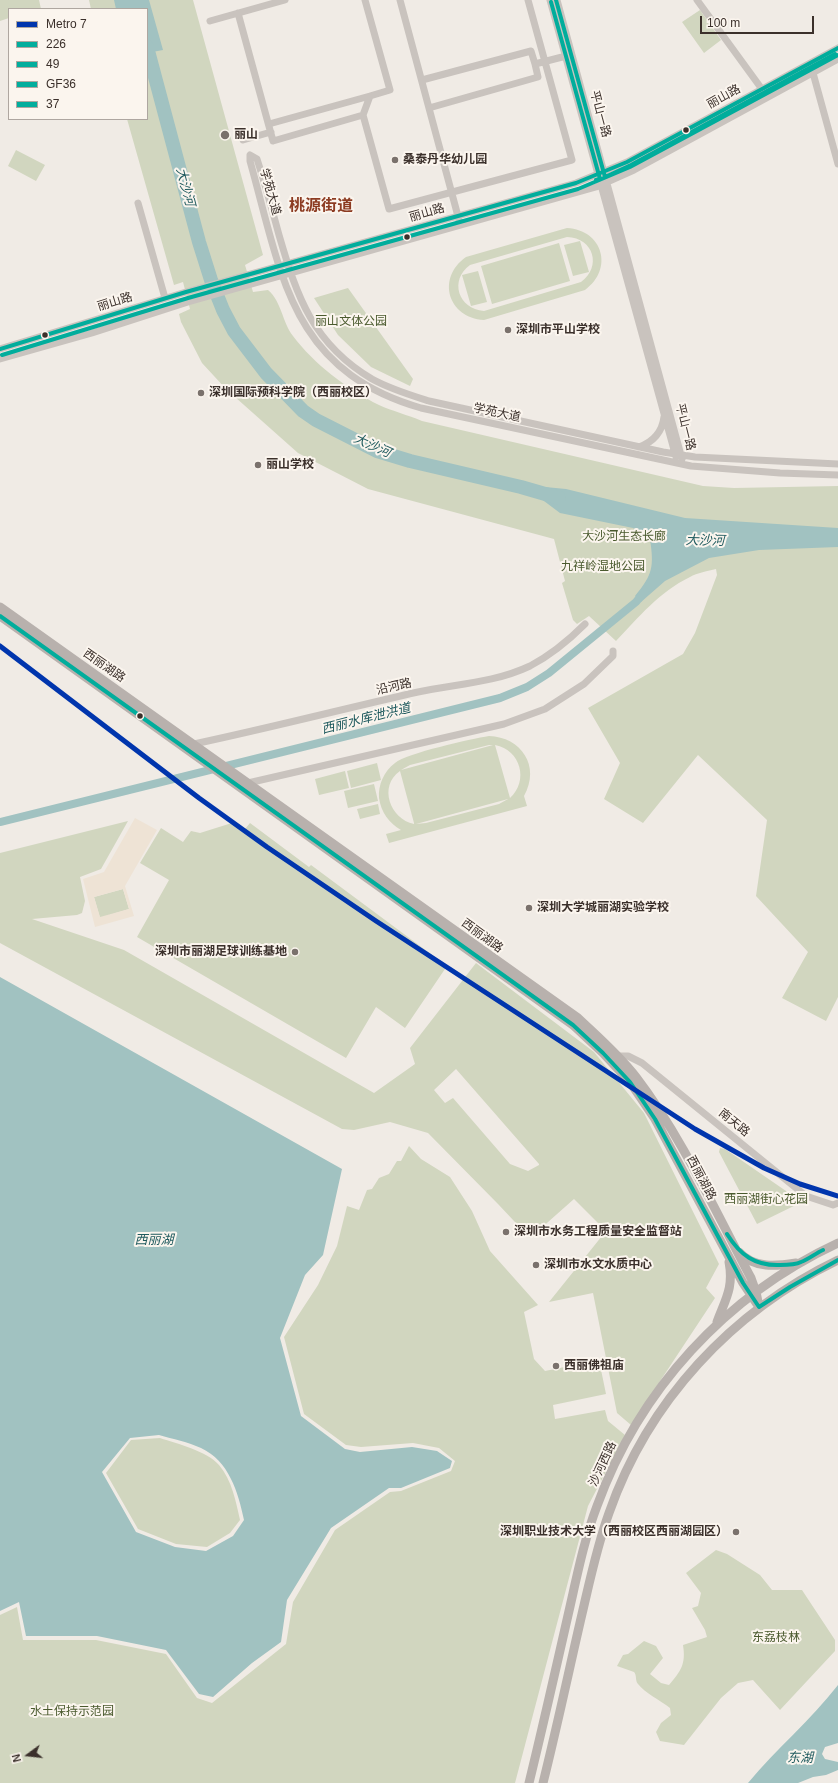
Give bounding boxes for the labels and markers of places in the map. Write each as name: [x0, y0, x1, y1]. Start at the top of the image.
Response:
unlabelled marker: [681, 125, 691, 135]
place label: 丽山: [234, 128, 258, 142]
marker: 丽山: [219, 129, 231, 141]
place label: 桑泰丹华幼儿园: [403, 153, 487, 167]
marker: 桑泰丹华幼儿园: [390, 155, 400, 165]
unlabelled marker: [402, 232, 412, 242]
place label: 深圳市平山学校: [516, 323, 600, 337]
marker: 深圳市平山学校: [503, 325, 513, 335]
unlabelled marker: [40, 330, 50, 340]
place label: 深圳国际预科学院（西丽校区）: [209, 386, 377, 400]
marker: 深圳国际预科学院（西丽校区）: [196, 388, 206, 398]
place label: 丽山学校: [266, 458, 314, 472]
marker: 丽山学校: [253, 460, 263, 470]
unlabelled marker: [135, 711, 145, 721]
place label: 深圳大学城丽湖实验学校: [537, 901, 669, 915]
marker: 深圳大学城丽湖实验学校: [524, 903, 534, 913]
place label: 深圳市丽湖足球训练基地: [155, 945, 287, 959]
marker: 深圳市丽湖足球训练基地: [290, 947, 300, 957]
place label: 深圳市水务工程质量安全监督站: [514, 1225, 682, 1239]
marker: 深圳市水务工程质量安全监督站: [501, 1227, 511, 1237]
place label: 深圳市水文水质中心: [544, 1258, 652, 1272]
marker: 深圳市水文水质中心: [531, 1260, 541, 1270]
place label: 西丽佛祖庙: [564, 1359, 624, 1373]
marker: 西丽佛祖庙: [551, 1361, 561, 1371]
place label: 深圳职业技术大学（西丽校区西丽湖园区）: [500, 1525, 728, 1539]
marker: 深圳职业技术大学（西丽校区西丽湖园区）: [731, 1527, 741, 1537]

